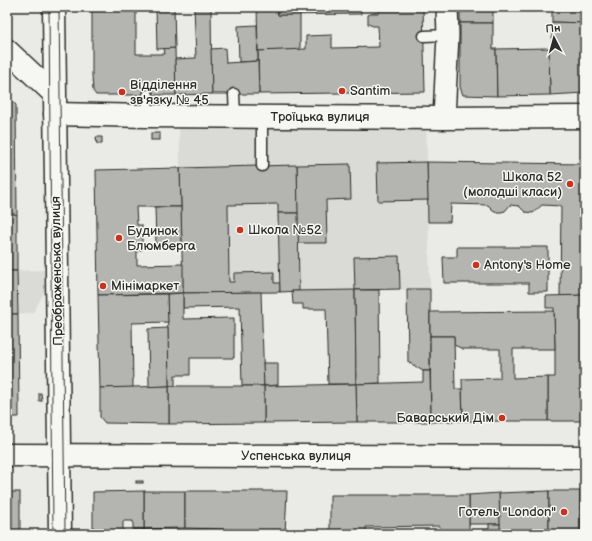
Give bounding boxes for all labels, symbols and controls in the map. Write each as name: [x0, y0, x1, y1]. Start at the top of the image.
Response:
north arrow: [534, 18, 574, 58]
text: Пн: [545, 21, 561, 36]
place label: Відділення зв'язку № 45: [130, 77, 209, 108]
place label: Santim: [350, 83, 391, 99]
marker: Santim: [337, 86, 347, 96]
marker: Відділення зв'язку № 45: [117, 87, 127, 97]
street label: Троїцька вулиця: [270, 109, 370, 125]
place label: Школа 52 (молодші класи): [463, 169, 562, 200]
marker: Школа 52 (молодші класи): [565, 179, 575, 189]
street label: Преображенська вулиця: [48, 196, 66, 346]
place label: Школа №52: [248, 222, 322, 238]
place label: Будинок Блюмберга: [127, 223, 196, 254]
marker: Школа №52: [235, 225, 245, 235]
marker: Будинок Блюмберга: [114, 233, 124, 243]
place label: Antony's Home: [484, 257, 571, 273]
marker: Antony's Home: [471, 260, 481, 270]
place label: Мінімаркет: [111, 278, 179, 294]
marker: Мінімаркет: [98, 281, 108, 291]
place label: Баварський Дім: [397, 410, 494, 426]
marker: Баварський Дім: [497, 413, 507, 423]
street label: Успенська вулиця: [241, 448, 351, 464]
place label: Готель "London": [458, 504, 556, 520]
marker: Готель "London": [559, 507, 569, 517]

